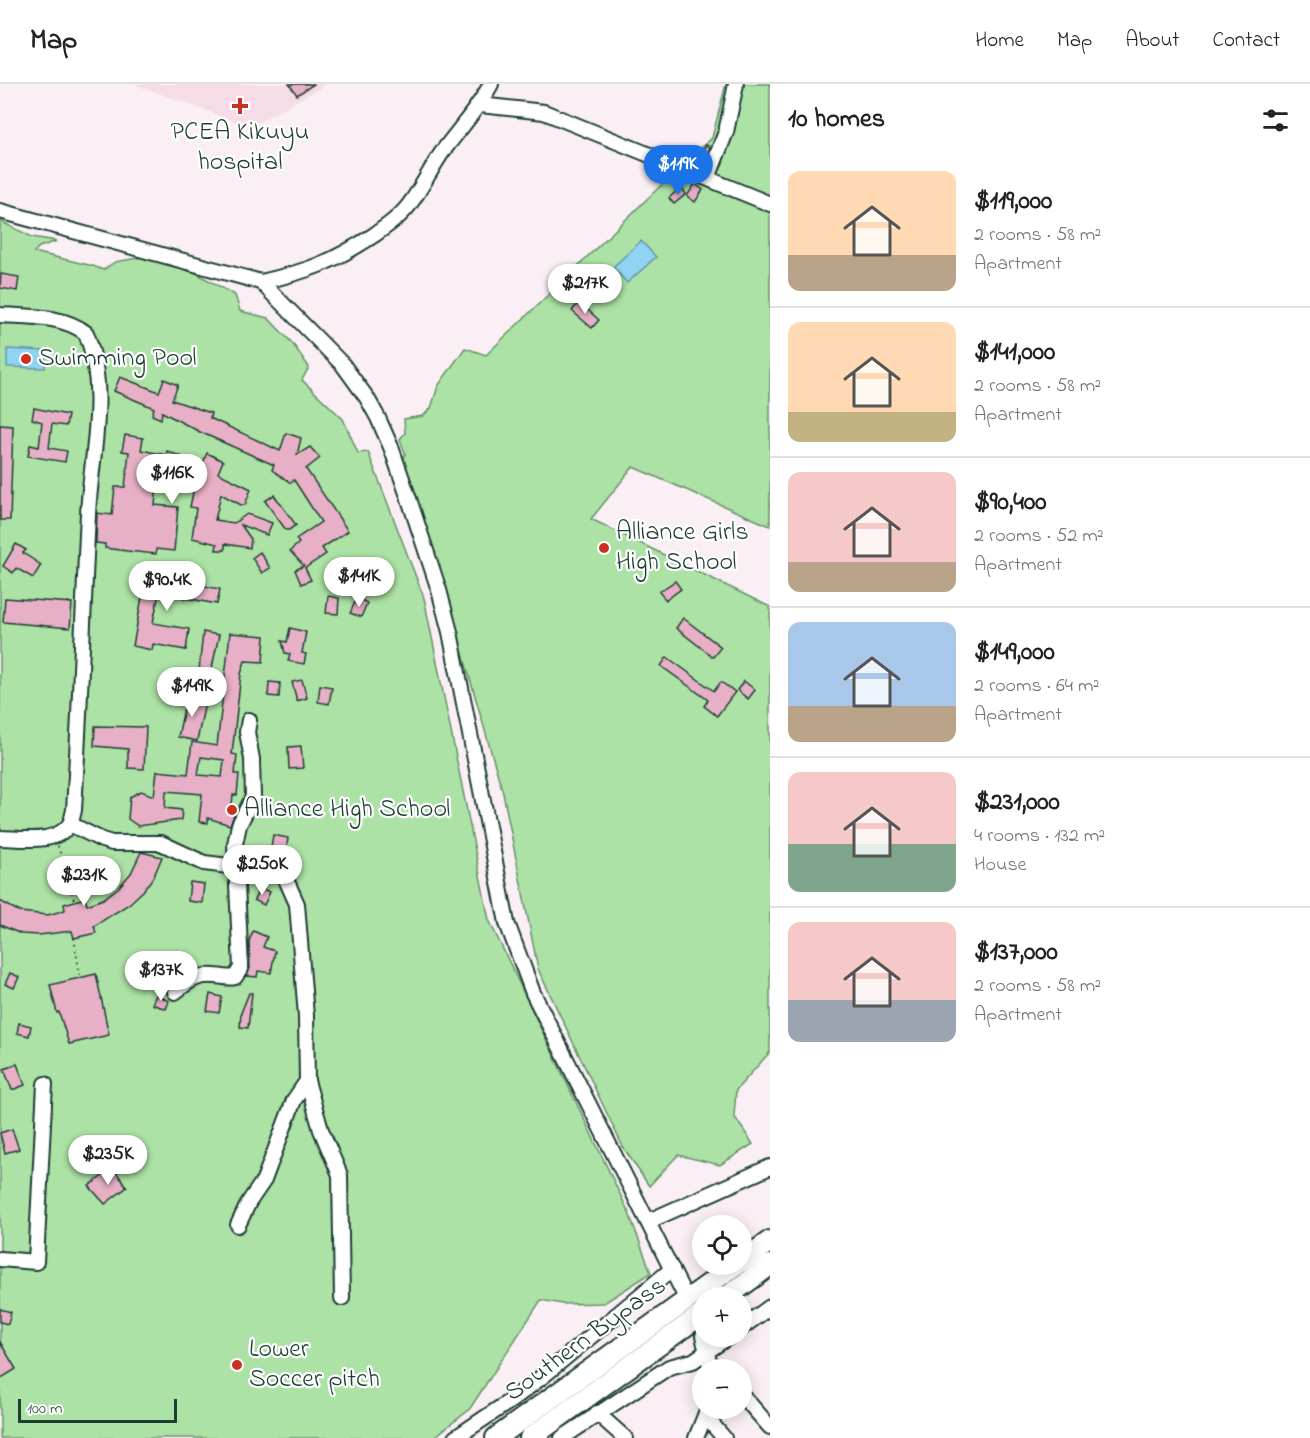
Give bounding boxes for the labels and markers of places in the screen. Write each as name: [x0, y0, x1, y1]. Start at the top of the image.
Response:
marker: PCEA Kikuyu hospital: [231, 97, 249, 115]
place label: PCEA Kikuyu hospital: [171, 114, 309, 182]
pin: $119K: [636, 145, 720, 196]
pin: $217K: [543, 264, 627, 315]
place label: Swimming Pool: [38, 340, 197, 378]
marker: Swimming Pool: [19, 352, 33, 366]
pin: $116K: [130, 454, 214, 505]
place label: Alliance Girls High School: [616, 514, 749, 582]
marker: Alliance Girls High School: [597, 541, 611, 555]
pin: $141K: [317, 557, 401, 608]
pin: $90.4K: [118, 561, 216, 612]
pin: $149K: [150, 667, 234, 718]
place label: Alliance High School: [244, 791, 451, 829]
marker: Alliance High School: [225, 803, 239, 817]
pin: $250K: [220, 845, 304, 896]
pin: $231K: [42, 856, 126, 907]
pin: $137K: [119, 951, 203, 1002]
pin: $235K: [66, 1135, 150, 1186]
place label: Lower Soccer pitch: [249, 1331, 380, 1399]
marker: Lower Soccer pitch: [230, 1358, 244, 1372]

